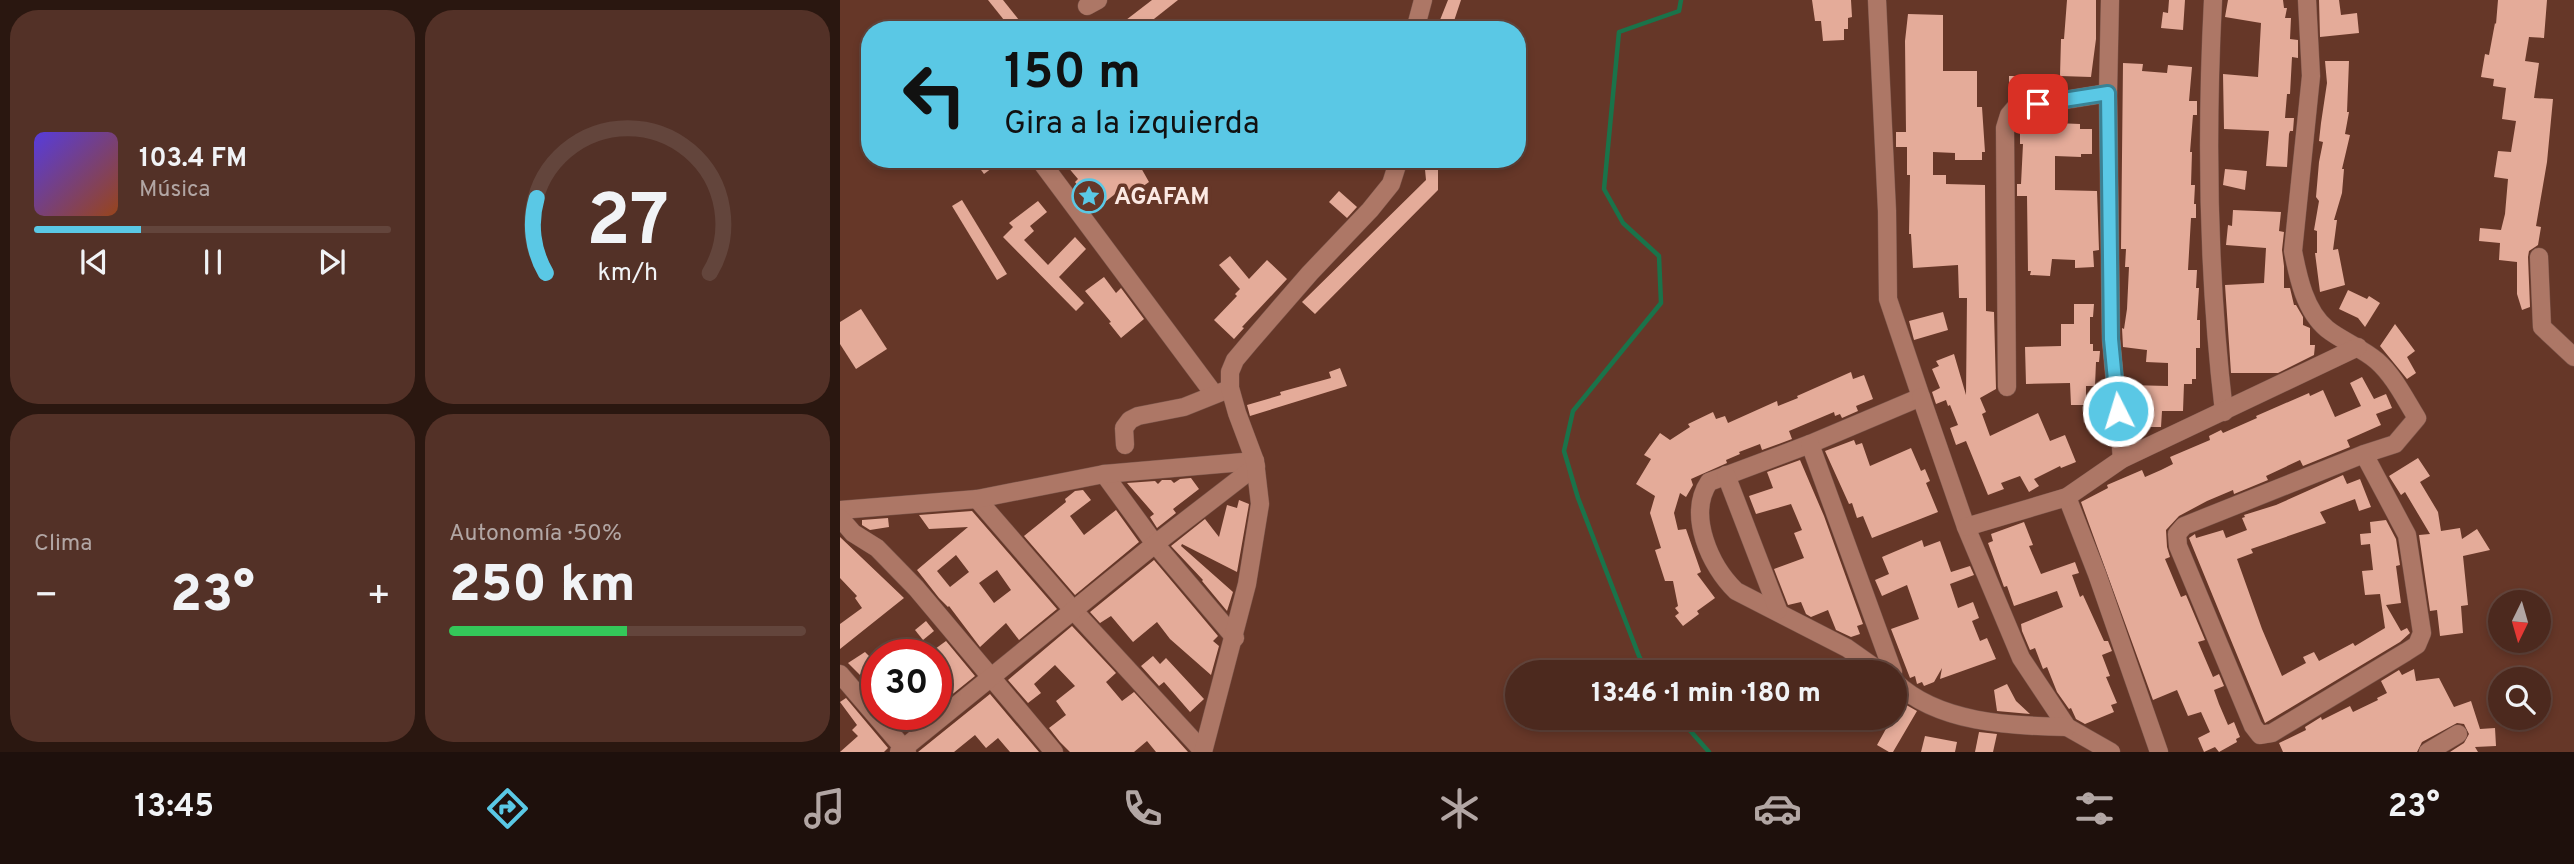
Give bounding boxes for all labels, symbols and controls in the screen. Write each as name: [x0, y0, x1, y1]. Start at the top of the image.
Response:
text: 150 m: [1004, 44, 1141, 106]
icon: left: [889, 49, 980, 140]
pin: [2008, 74, 2068, 134]
icon: arrive: [2019, 85, 2057, 123]
text: Gira a la izquierda: [1004, 105, 1260, 145]
text: 103.4 FM: [139, 143, 247, 176]
text: Música: [139, 176, 210, 205]
place icon: AGAFAM: [1070, 177, 1108, 215]
text: 27: [586, 179, 669, 271]
place label: AGAFAM: [1114, 183, 1210, 213]
icon: previous: [75, 243, 113, 281]
icon: pause: [194, 243, 232, 281]
icon: next: [313, 243, 351, 281]
text: km/h: [597, 258, 658, 290]
position arrow: [2081, 374, 2155, 448]
text: Autonomía · 50%: [449, 520, 622, 549]
text: Clima: [34, 530, 92, 559]
text: 250 km: [449, 554, 636, 620]
text: 23°: [170, 564, 255, 630]
text: −: [34, 573, 59, 622]
text: +: [366, 573, 391, 622]
north arrow: [2488, 590, 2552, 653]
map controls: [2488, 590, 2551, 730]
speed limit sign: 30: [861, 639, 952, 730]
button: search: [2488, 667, 2551, 730]
text: 13:46 · 1 min · 180 m: [1591, 678, 1821, 711]
icon: directions: [483, 784, 532, 833]
icon: music: [800, 784, 849, 833]
icon: phone: [1118, 784, 1167, 833]
icon: climate: [1435, 784, 1484, 833]
icon: car: [1753, 784, 1802, 833]
icon: filters: [2070, 784, 2119, 833]
text: 13:45: [134, 788, 214, 828]
text: 23°: [2388, 788, 2440, 828]

